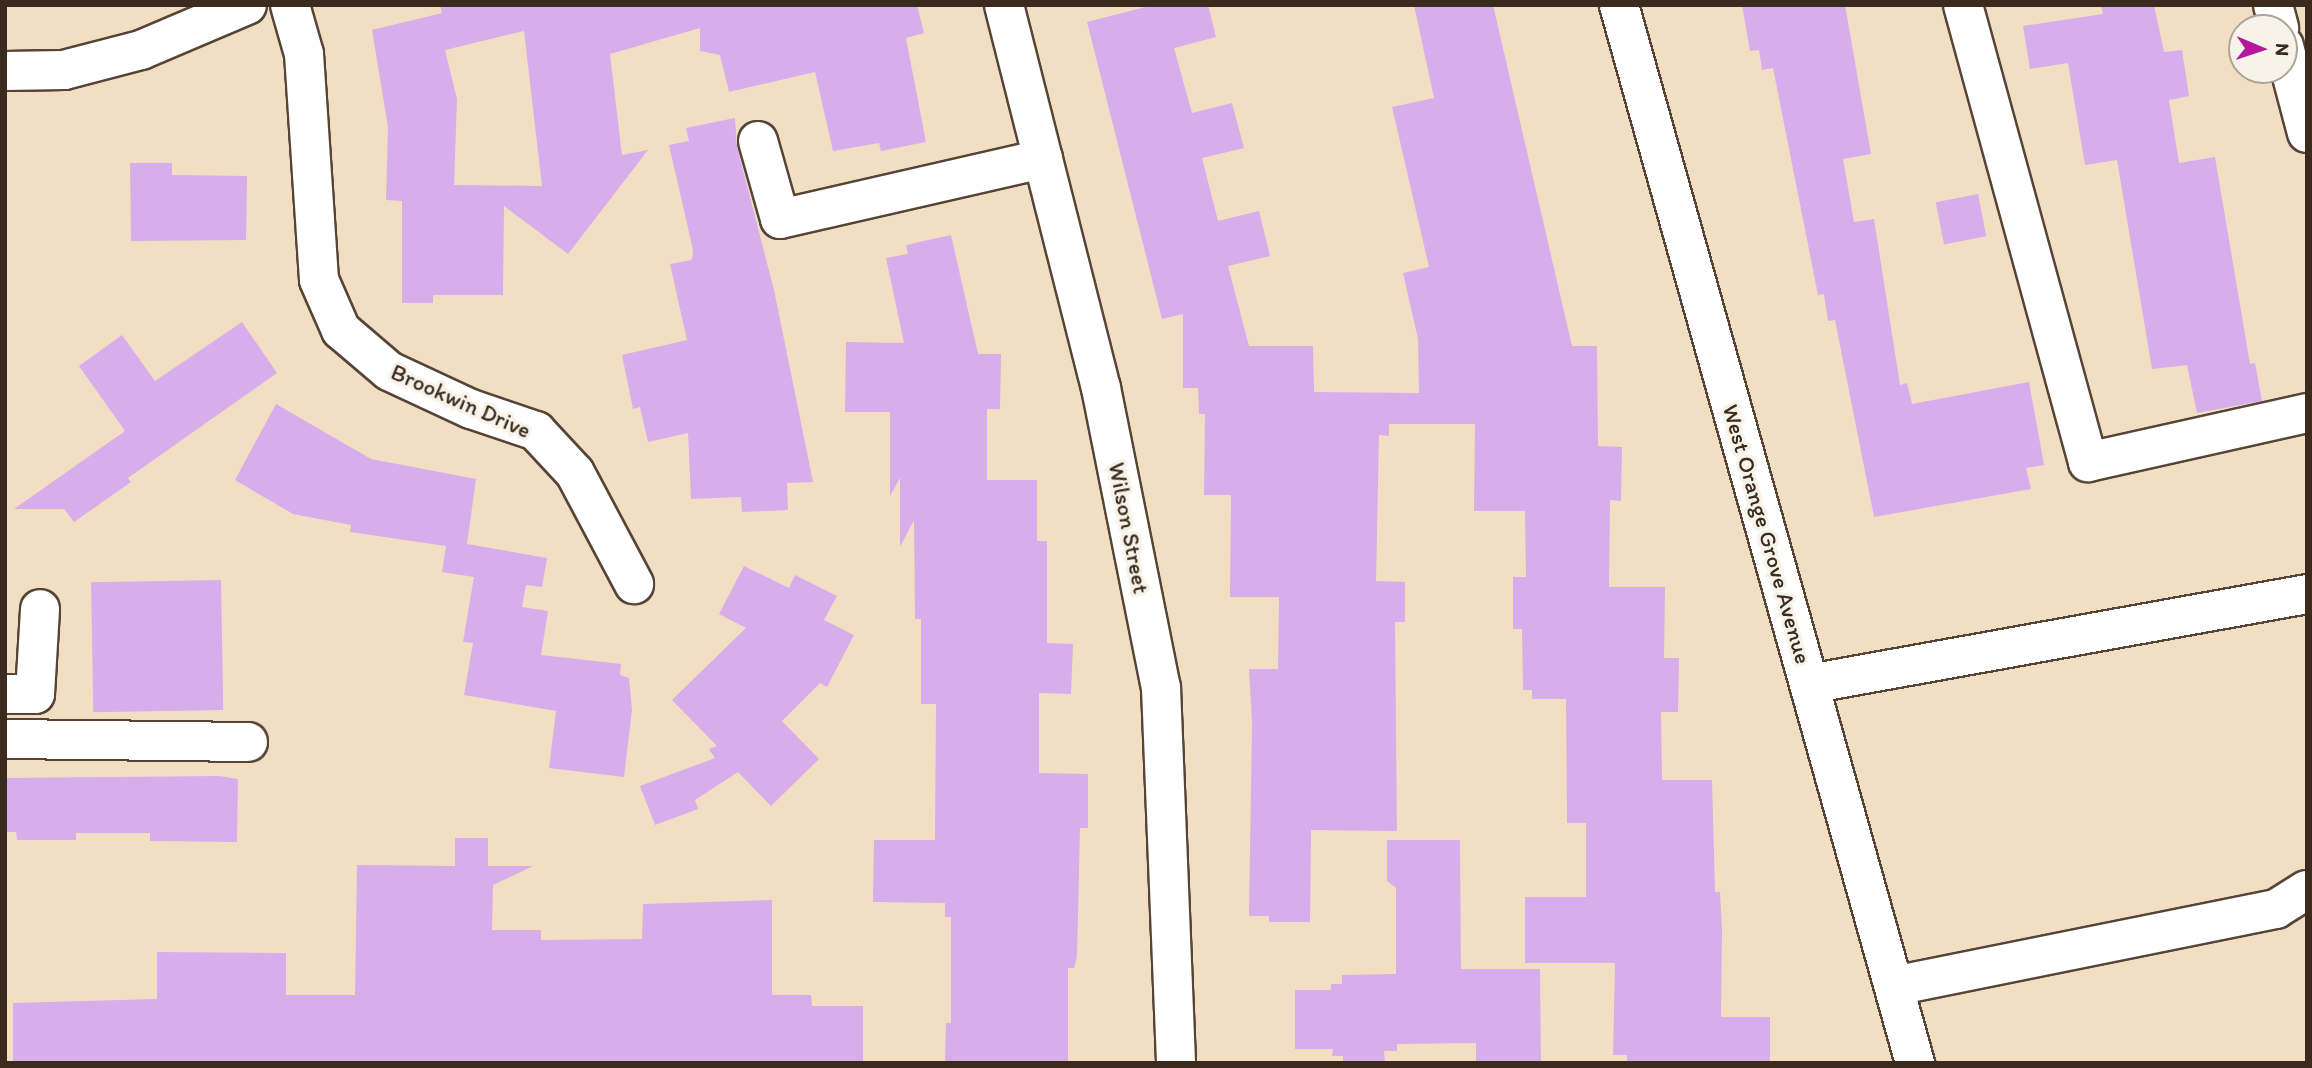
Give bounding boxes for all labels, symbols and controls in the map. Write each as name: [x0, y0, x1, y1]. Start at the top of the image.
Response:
north arrow: [2228, 14, 2298, 84]
text: N: [2271, 43, 2294, 56]
street label: Brookwin Drive: [387, 358, 535, 444]
street label: West Orange Grove Avenue: [1717, 402, 1817, 666]
street label: Wilson Street: [1103, 460, 1155, 596]

